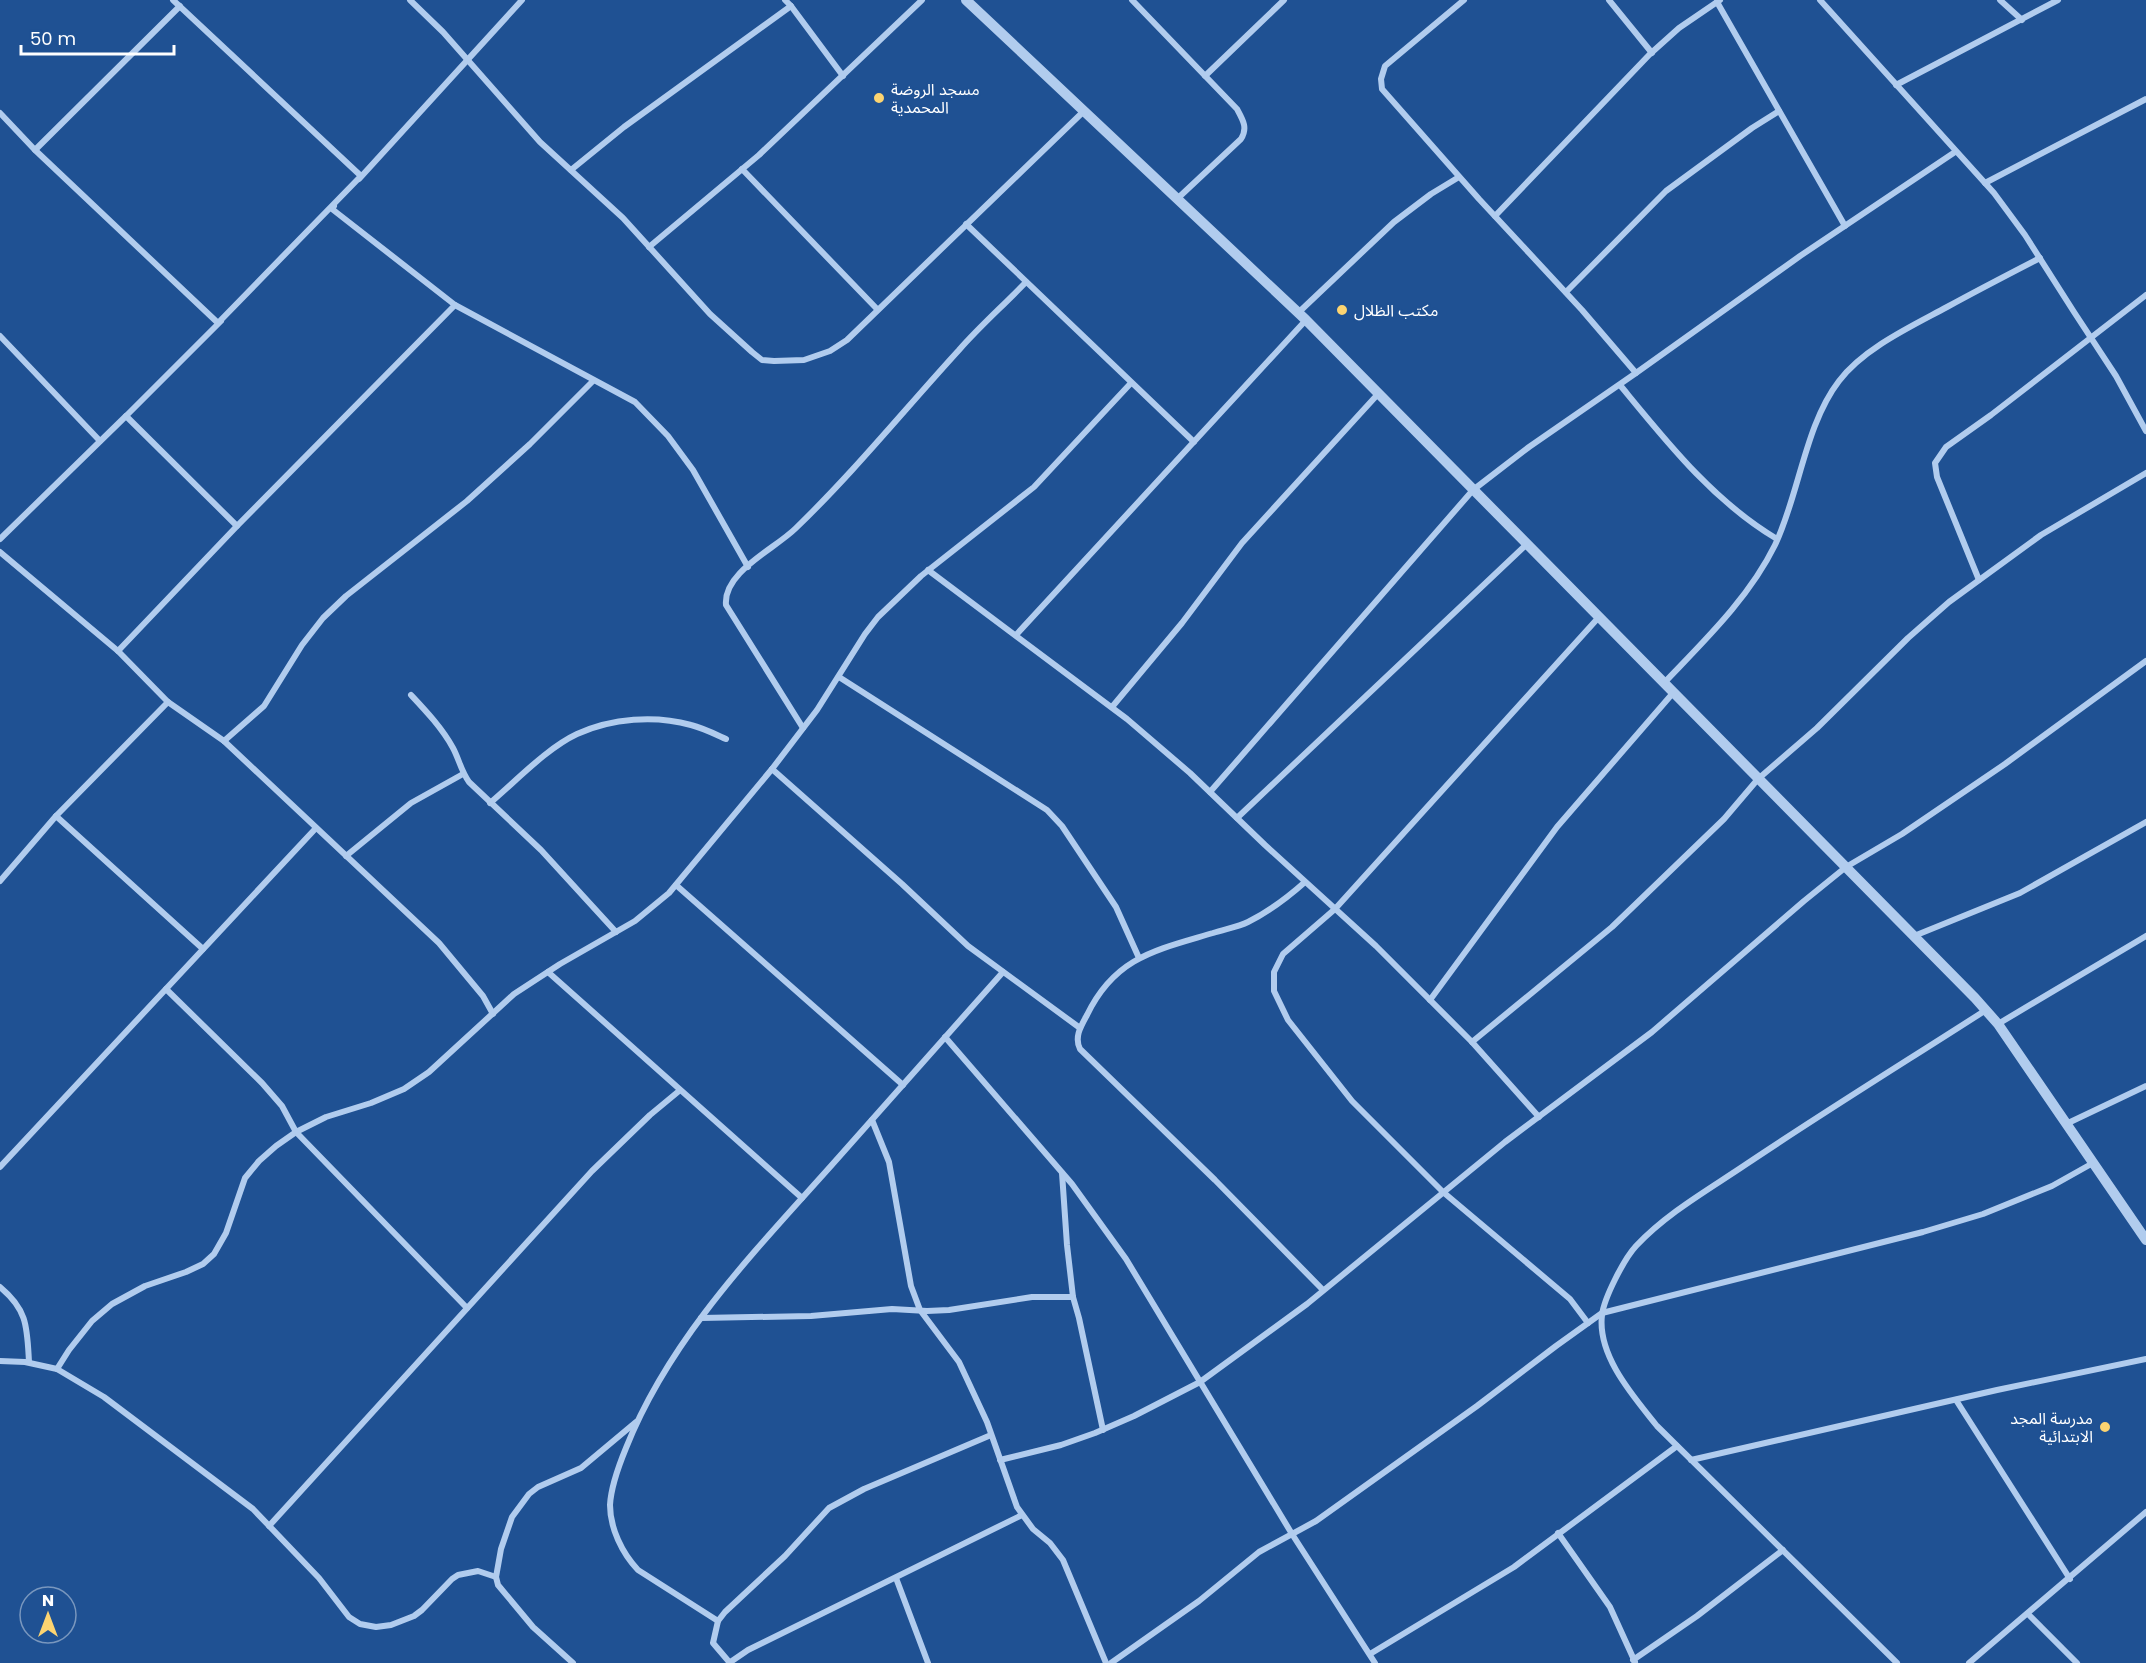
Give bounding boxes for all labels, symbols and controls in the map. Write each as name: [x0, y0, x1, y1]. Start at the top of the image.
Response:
scale bar: [21, 18, 174, 56]
text: 50 m: [30, 26, 76, 51]
place label: مسجد الروضة المحمدية: [891, 78, 980, 119]
marker: مسجد الروضة المحمدية: [872, 91, 886, 105]
place label: مكتب الظلال: [1354, 299, 1438, 322]
marker: مكتب الظلال: [1335, 303, 1349, 317]
place label: مدرسة المجد الابتدائية: [2010, 1407, 2093, 1448]
marker: مدرسة المجد الابتدائية: [2098, 1420, 2112, 1434]
north arrow: [18, 1585, 78, 1645]
text: N: [42, 1589, 54, 1612]

